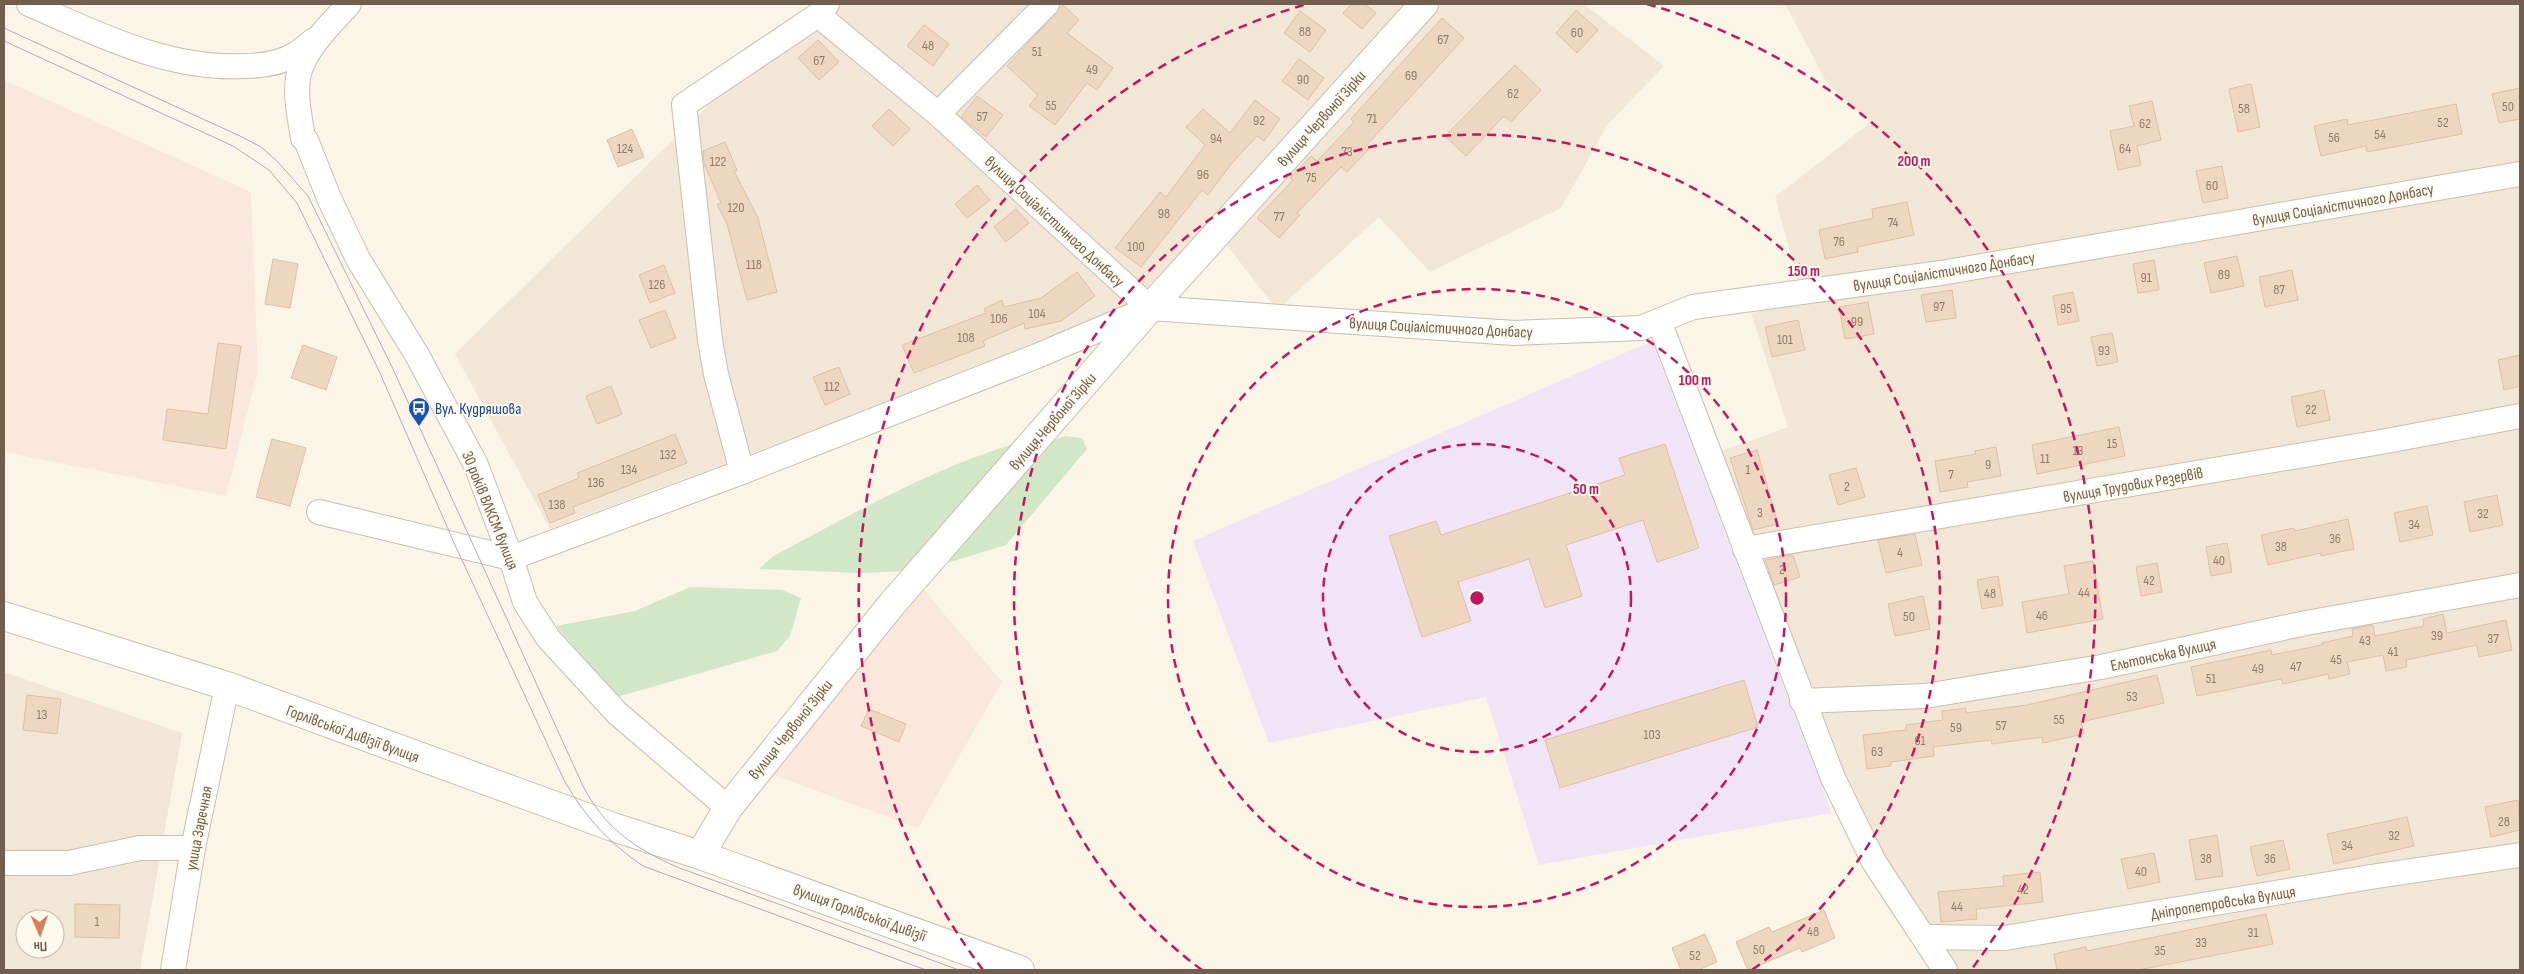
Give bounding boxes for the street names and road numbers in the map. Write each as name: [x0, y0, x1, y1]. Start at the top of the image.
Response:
street label: вулиця Червоної Зірки: [1274, 67, 1370, 171]
street label: вулиця Соціалістичного Донбасу: [980, 153, 1128, 292]
street label: вулиця Соціалістичного Донбасу: [2251, 180, 2435, 231]
street label: вулиця Соціалістичного Донбасу: [1852, 249, 2036, 296]
street label: вулиця Соціалістичного Донбасу: [1349, 314, 1533, 343]
street label: вулиця Червоної Зірки: [1006, 369, 1101, 475]
street label: 30 років ВЛКСМ вулиця: [457, 448, 522, 573]
street label: вулиця Трудових Резервів: [2062, 464, 2205, 507]
street label: Ельтонська вулиця: [2109, 635, 2218, 676]
street label: вулиця Червоної Зірки: [745, 676, 837, 784]
street label: Горлівської Дивізії вулиця: [283, 701, 422, 767]
street label: улица Заречная: [182, 784, 217, 872]
street label: вулиця Горлівської Дивізії: [790, 880, 930, 947]
street label: Дніпропетровська вулиця: [2149, 883, 2297, 924]

